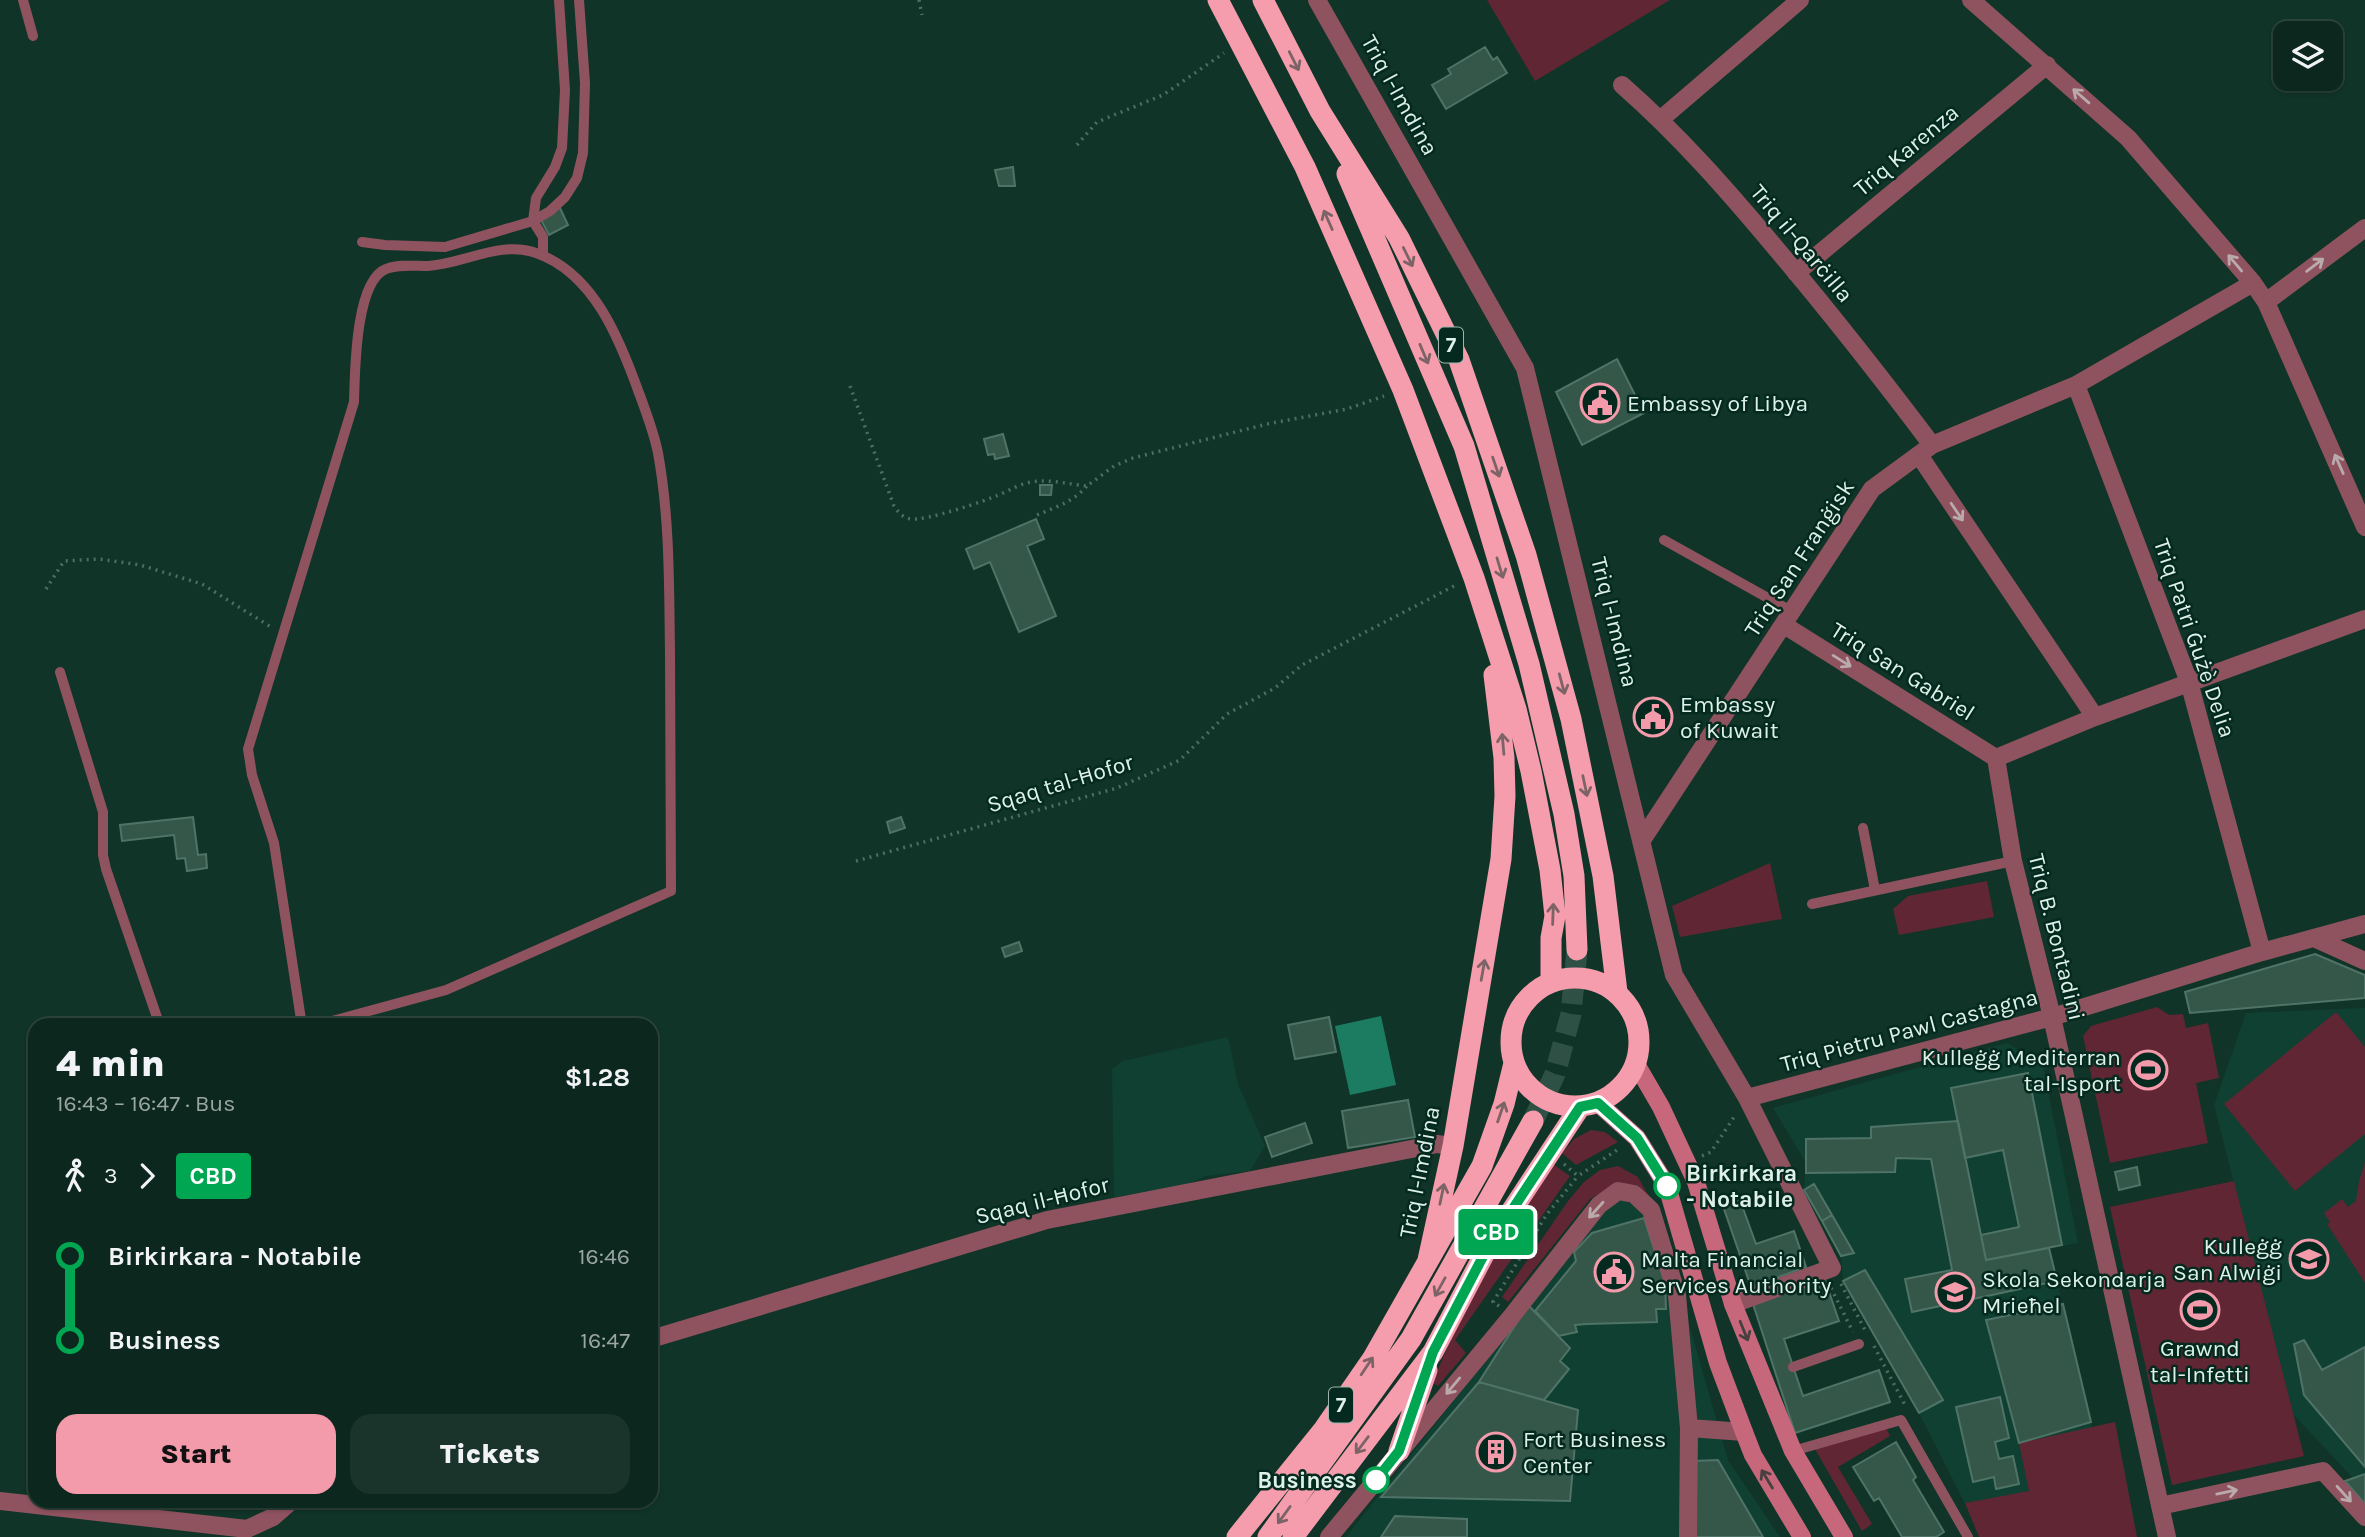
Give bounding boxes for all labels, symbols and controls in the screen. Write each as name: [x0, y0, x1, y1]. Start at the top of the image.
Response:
map controls: [2273, 21, 2343, 91]
button: layers: [2273, 21, 2343, 91]
street label: Triq l-Imdina: [1355, 30, 1444, 160]
one-way arrow: [1287, 50, 1301, 71]
one-way arrow: [2072, 88, 2090, 104]
street label: Triq Karenza: [1849, 99, 1964, 202]
street label: Triq il-Qarċilla: [1745, 179, 1859, 308]
one-way arrow: [1321, 210, 1334, 231]
one-way arrow: [1402, 246, 1416, 267]
one-way arrow: [2227, 254, 2243, 272]
one-way arrow: [2305, 257, 2324, 272]
road number: 7: [1439, 328, 1463, 362]
one-way arrow: [1418, 343, 1431, 364]
public building icon: Embassy of Libya: [1579, 382, 1621, 424]
place label: Embassy of Libya: [1627, 390, 1808, 417]
one-way arrow: [2332, 454, 2345, 475]
one-way arrow: [1491, 455, 1503, 477]
street label: Triq San Franġisk: [1739, 475, 1860, 642]
one-way arrow: [1950, 502, 1964, 521]
street label: Triq Patri Ġużè Delia: [2148, 535, 2241, 741]
street label: Triq l-Imdina: [1585, 554, 1644, 690]
one-way arrow: [1495, 557, 1508, 579]
street label: Triq San Gabriel: [1826, 616, 1980, 726]
one-way arrow: [1831, 655, 1851, 669]
one-way arrow: [1556, 673, 1569, 695]
place label: Embassy of Kuwait: [1680, 691, 1779, 744]
public building icon: Embassy of Kuwait: [1632, 696, 1674, 738]
one-way arrow: [1496, 733, 1509, 756]
street label: Sqaq tal-Ħofor: [984, 748, 1137, 819]
one-way arrow: [1578, 774, 1592, 797]
street label: Triq B. Bontadini: [2023, 851, 2090, 1023]
one-way arrow: [1547, 903, 1560, 926]
one-way arrow: [1477, 959, 1490, 982]
street label: Triq Pietru Pawl Castagna: [1778, 983, 2041, 1078]
text: 4 min: [56, 1041, 165, 1086]
place label: Kulleġġ Mediterran tal-Isport: [1922, 1044, 2121, 1097]
sports icon: Kulleġġ Mediterran tal-Isport: [2127, 1049, 2169, 1091]
text: $1.28: [565, 1062, 630, 1093]
text: 16:43 – 16:47 · Bus: [56, 1090, 235, 1117]
one-way arrow: [1496, 1101, 1508, 1123]
street label: Triq l-Imdina: [1394, 1104, 1445, 1240]
icon: walk: [56, 1157, 94, 1195]
icon: forward: [128, 1157, 166, 1195]
place label: Birkirkara - Notabile: [1686, 1160, 1797, 1213]
text: 3: [104, 1162, 118, 1189]
text: CBD: [190, 1162, 237, 1190]
street label: Sqaq il-Ħofor: [972, 1171, 1112, 1230]
marker: Birkirkara - Notabile: [1654, 1173, 1680, 1199]
one-way arrow: [1436, 1183, 1450, 1206]
one-way arrow: [1588, 1201, 1604, 1219]
line badge: CBD: [1456, 1209, 1536, 1255]
text: CBD: [1472, 1218, 1520, 1246]
place label: Kulleġġ San Alwiġi: [2173, 1233, 2282, 1286]
school or university icon: Kulleġġ San Alwiġi: [2288, 1238, 2330, 1280]
text: Birkirkara - Notabile: [108, 1241, 362, 1272]
text: 16:46: [578, 1243, 630, 1270]
place label: Malta Financial Services Authority: [1641, 1246, 1832, 1299]
public building icon: Malta Financial Services Authority: [1593, 1251, 1635, 1293]
place label: Skola Sekondarja Mrieħel: [1982, 1266, 2166, 1319]
school or university icon: Skola Sekondarja Mrieħel: [1934, 1271, 1976, 1313]
one-way arrow: [1433, 1276, 1446, 1297]
sports icon: Grawnd tal-Infetti: [2179, 1289, 2221, 1331]
one-way arrow: [1739, 1320, 1752, 1341]
text: Business: [108, 1325, 221, 1356]
text: 16:47: [580, 1327, 630, 1354]
place label: Grawnd tal-Infetti: [2150, 1335, 2250, 1388]
one-way arrow: [1360, 1357, 1375, 1376]
one-way arrow: [1445, 1377, 1461, 1395]
road number: 7: [1329, 1388, 1353, 1422]
button: Start: [56, 1414, 336, 1494]
button: Tickets: [350, 1414, 630, 1494]
place label: Fort Business Center: [1523, 1426, 1666, 1479]
building icon: Fort Business Center: [1475, 1431, 1517, 1473]
one-way arrow: [1355, 1436, 1370, 1455]
place label: Business: [1257, 1467, 1357, 1494]
marker: Business: [1363, 1467, 1389, 1493]
one-way arrow: [1760, 1469, 1774, 1489]
one-way arrow: [2215, 1484, 2238, 1498]
one-way arrow: [2336, 1485, 2352, 1503]
one-way arrow: [1276, 1505, 1291, 1524]

